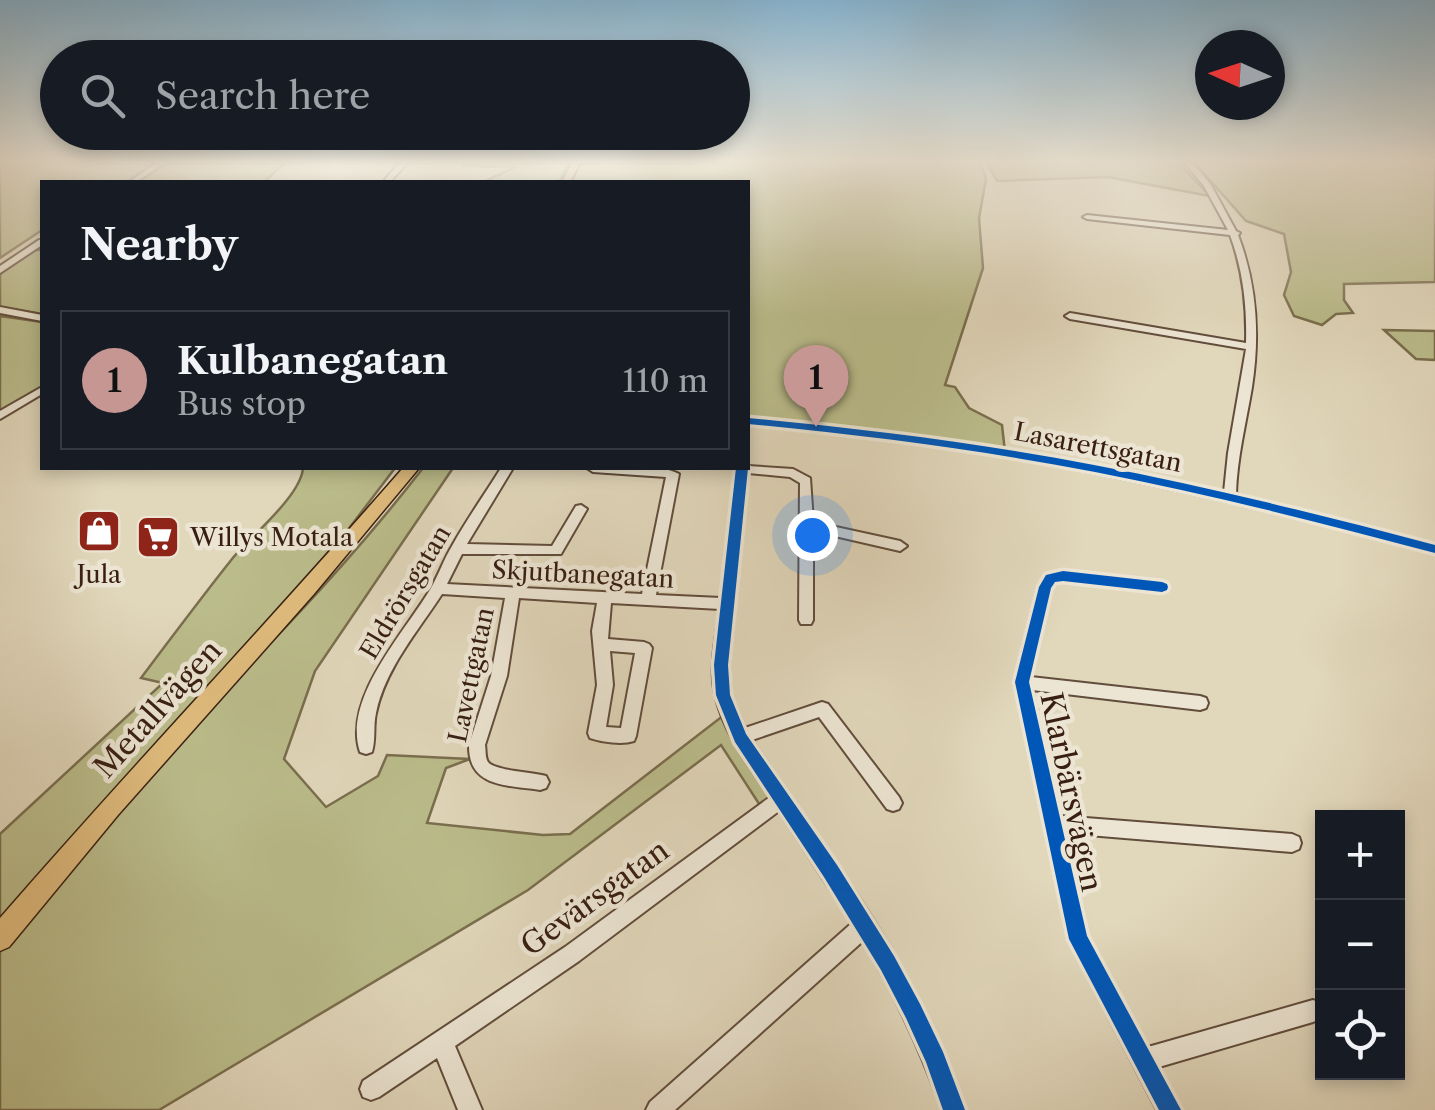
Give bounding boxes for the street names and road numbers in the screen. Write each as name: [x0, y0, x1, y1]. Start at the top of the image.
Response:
street label: Lasarettsgatan: [1011, 416, 1185, 479]
street label: Eldrörsgatan: [353, 519, 458, 665]
street label: Skjutbanegatan: [491, 554, 675, 595]
street label: Lavettgatan: [442, 604, 501, 746]
street label: Metallvägen: [86, 632, 229, 785]
street label: Klarbärsvägen: [1032, 689, 1111, 895]
street label: Gevärsgatan: [513, 831, 676, 964]

